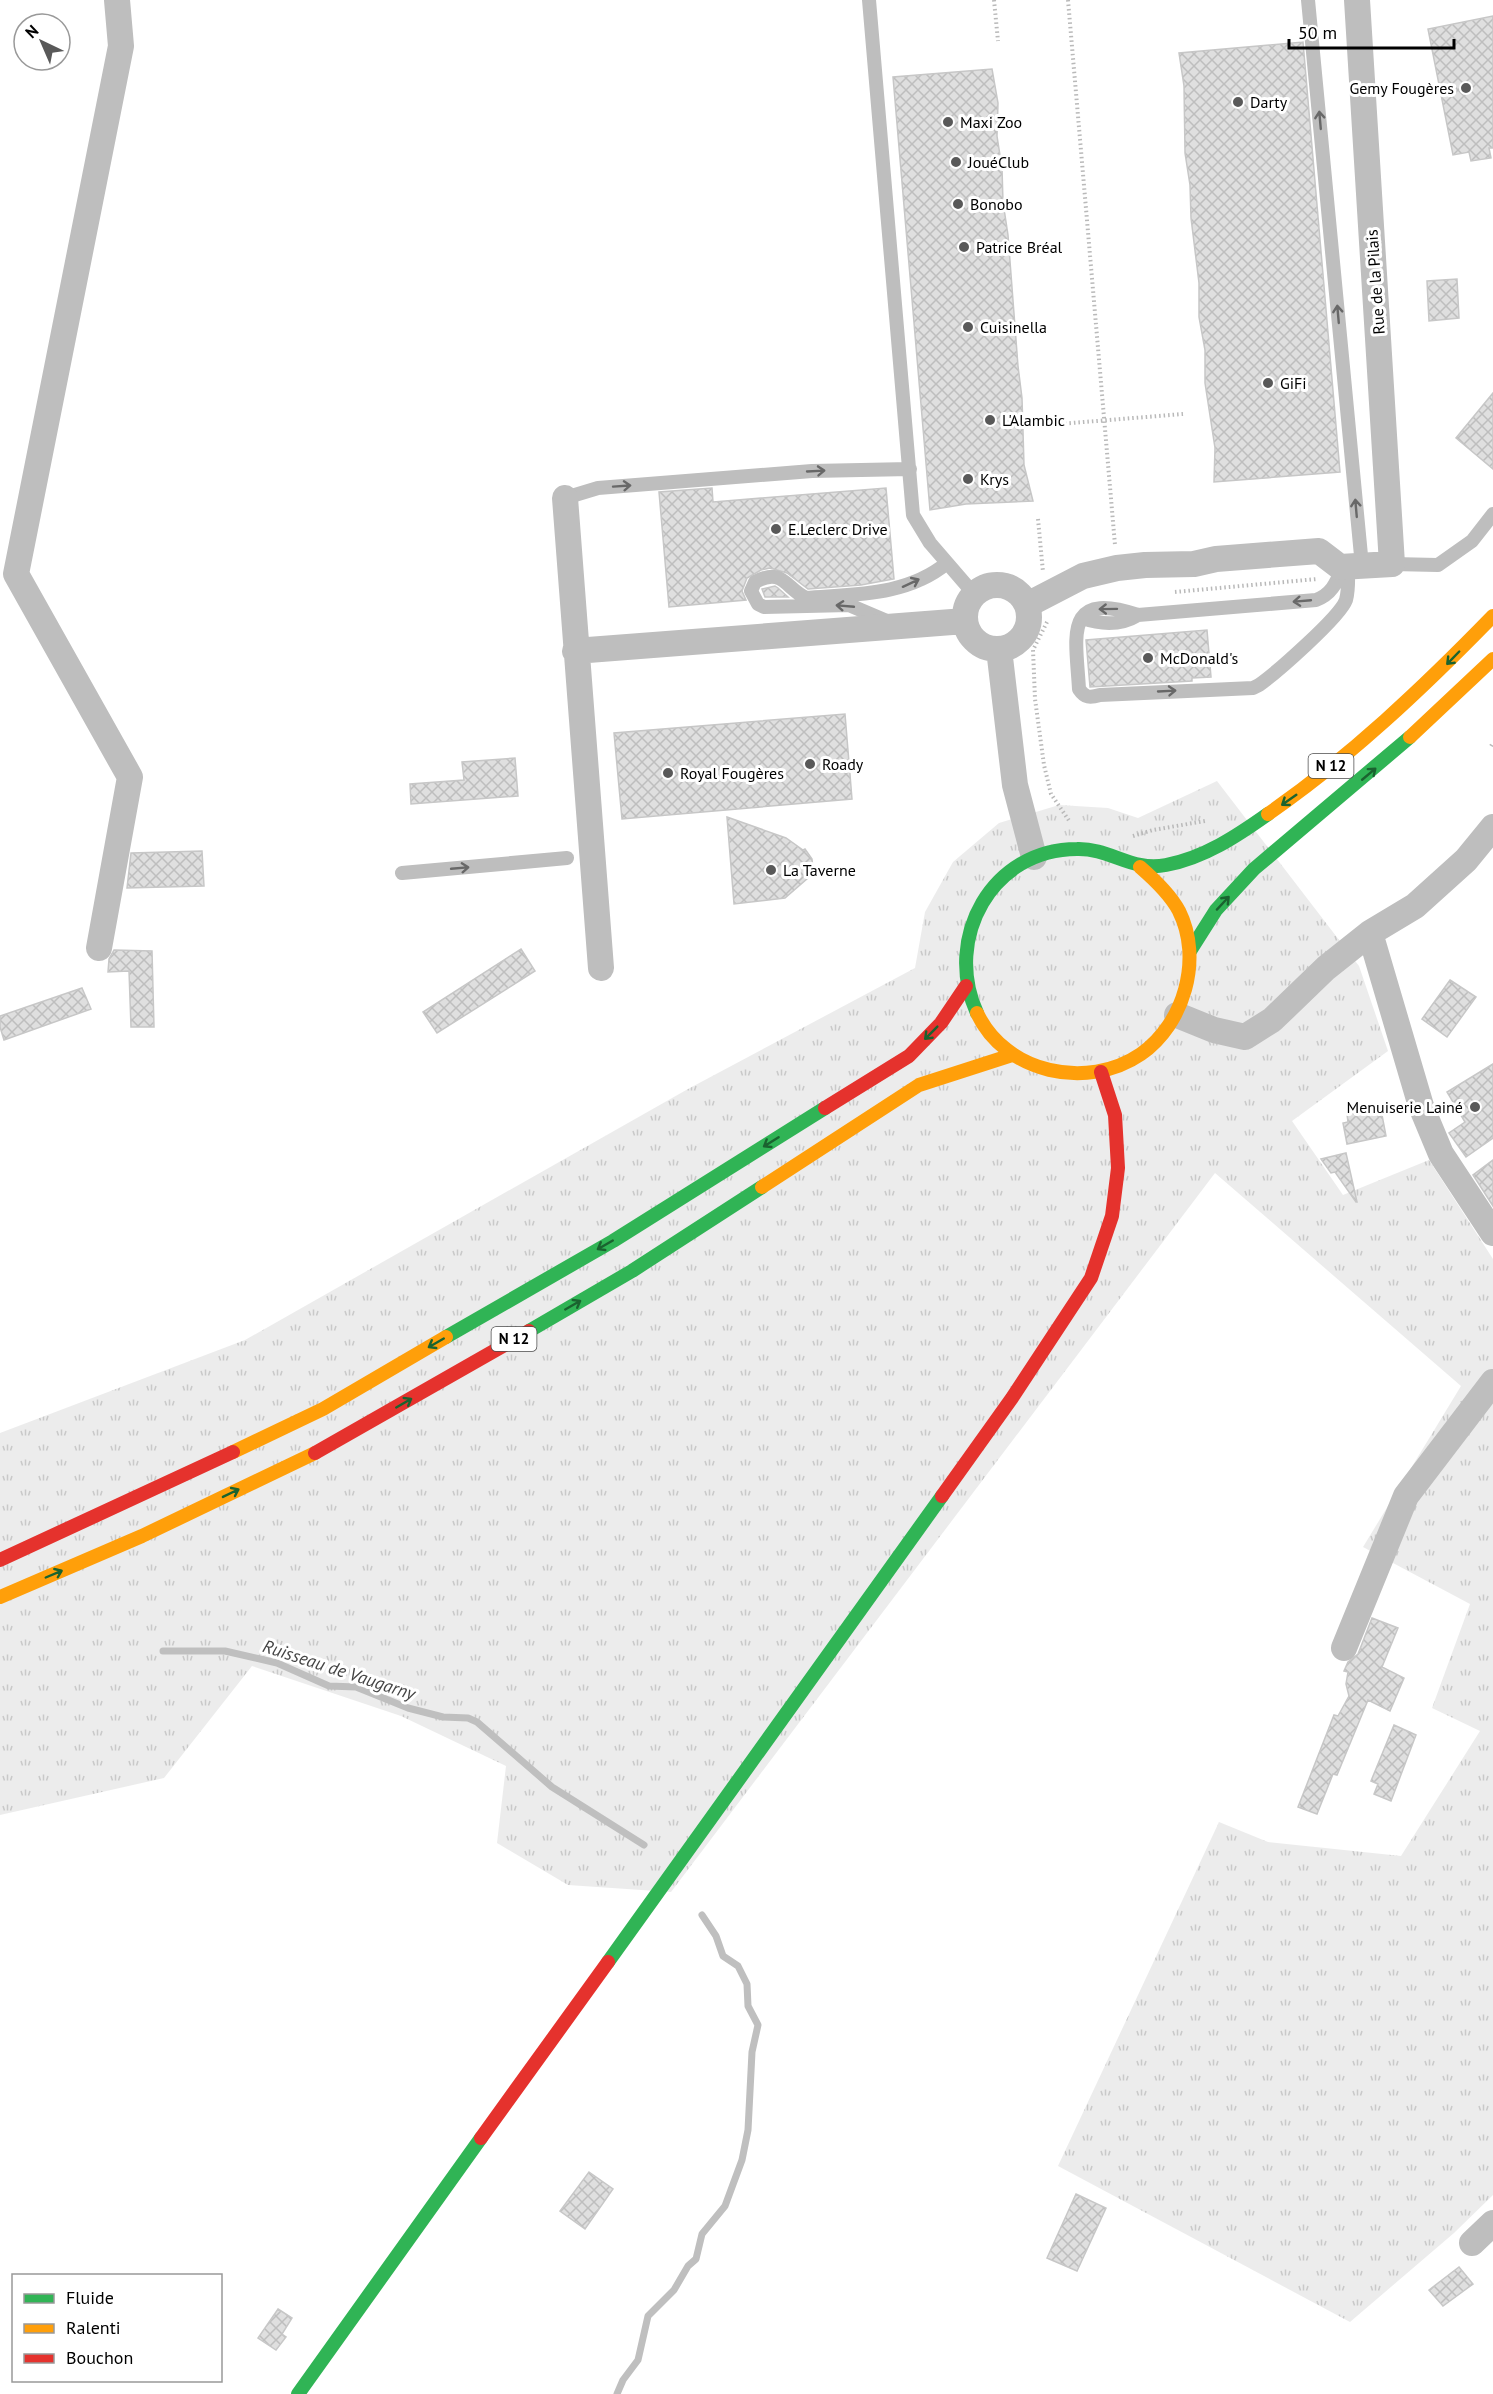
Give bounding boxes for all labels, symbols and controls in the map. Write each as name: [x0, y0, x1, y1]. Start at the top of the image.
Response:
north arrow: [12, 12, 72, 72]
scale bar: [1289, 12, 1454, 50]
text: N: [21, 20, 42, 42]
text: 50 m: [1298, 21, 1337, 44]
place label: Gemy Fougères: [1349, 78, 1454, 98]
marker: Gemy Fougères: [1459, 81, 1473, 95]
place label: Darty: [1250, 92, 1288, 112]
marker: Darty: [1231, 95, 1245, 109]
one-way arrow: [1314, 110, 1325, 130]
place label: Maxi Zoo: [960, 112, 1022, 132]
marker: Maxi Zoo: [941, 115, 955, 129]
place label: JouéClub: [967, 152, 1029, 172]
marker: JouéClub: [949, 155, 963, 169]
place label: Bonobo: [970, 194, 1022, 214]
marker: Bonobo: [951, 197, 965, 211]
street label: Rue de la Pilais: [1361, 229, 1389, 335]
place label: Patrice Bréal: [976, 237, 1063, 257]
marker: Patrice Bréal: [957, 240, 971, 254]
one-way arrow: [1332, 304, 1343, 324]
place label: Cuisinella: [980, 317, 1047, 337]
marker: Cuisinella: [961, 320, 975, 334]
place label: GiFi: [1280, 373, 1307, 393]
marker: GiFi: [1261, 376, 1275, 390]
place label: L'Alambic: [1002, 410, 1065, 430]
marker: L'Alambic: [983, 413, 997, 427]
one-way arrow: [806, 465, 826, 476]
place label: Krys: [980, 469, 1009, 489]
marker: Krys: [961, 472, 975, 486]
one-way arrow: [611, 480, 631, 491]
one-way arrow: [1350, 499, 1361, 518]
place label: E.Leclerc Drive: [788, 519, 888, 539]
marker: E.Leclerc Drive: [769, 522, 783, 536]
one-way arrow: [902, 577, 920, 589]
one-way arrow: [1292, 596, 1312, 607]
one-way arrow: [835, 601, 855, 612]
one-way arrow: [1099, 603, 1119, 614]
place label: McDonald's: [1160, 648, 1238, 668]
marker: McDonald's: [1141, 651, 1155, 665]
one-way arrow: [1445, 651, 1460, 666]
one-way arrow: [1156, 686, 1176, 697]
place label: Roady: [822, 754, 864, 774]
road number: N 12: [1308, 754, 1354, 778]
marker: Roady: [803, 757, 817, 771]
place label: Royal Fougères: [680, 763, 784, 783]
marker: Royal Fougères: [661, 766, 675, 780]
one-way arrow: [1360, 768, 1376, 781]
one-way arrow: [1282, 793, 1298, 806]
place label: La Taverne: [783, 860, 856, 880]
one-way arrow: [450, 862, 470, 873]
marker: La Taverne: [764, 863, 778, 877]
one-way arrow: [1215, 896, 1229, 911]
one-way arrow: [924, 1025, 939, 1040]
place label: Menuiserie Lainé: [1347, 1097, 1463, 1117]
marker: Menuiserie Lainé: [1468, 1100, 1482, 1114]
one-way arrow: [762, 1136, 779, 1149]
one-way arrow: [597, 1240, 614, 1252]
one-way arrow: [564, 1299, 581, 1311]
road number: N 12: [492, 1327, 536, 1351]
one-way arrow: [428, 1337, 445, 1349]
one-way arrow: [395, 1397, 412, 1409]
one-way arrow: [222, 1487, 240, 1499]
one-way arrow: [44, 1568, 62, 1579]
water label: Ruisseau de Vaugarny: [260, 1634, 419, 1705]
legend: [12, 2274, 222, 2382]
text: Fluide: [66, 2286, 114, 2309]
text: Ralenti: [66, 2316, 121, 2339]
text: Bouchon: [66, 2346, 133, 2369]

